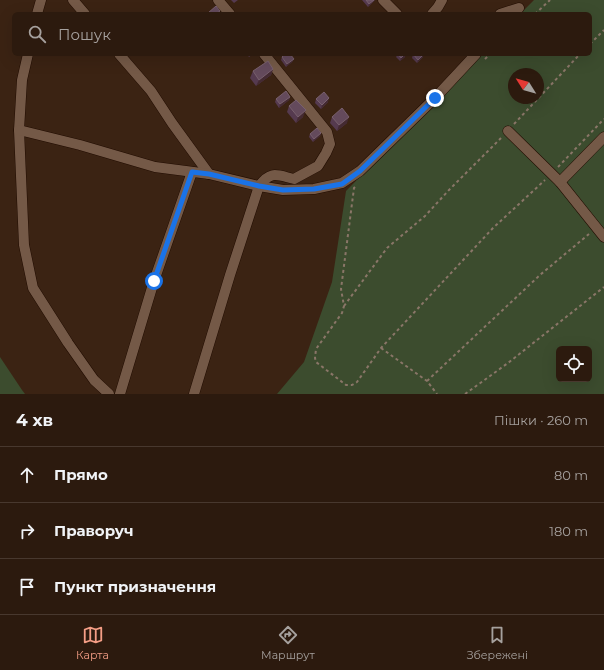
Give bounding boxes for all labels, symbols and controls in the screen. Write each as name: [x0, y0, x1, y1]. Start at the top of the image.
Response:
search box: [12, 12, 592, 56]
icon: search: [26, 23, 48, 45]
text: Пошук: [58, 25, 111, 44]
north arrow: [508, 68, 544, 104]
route end: [426, 89, 444, 107]
route start: [145, 272, 163, 290]
map controls: [556, 346, 592, 382]
button: locate: [556, 346, 592, 382]
text: 4 хв: [16, 410, 53, 430]
text: Пішки · 260 m: [494, 412, 588, 428]
icon: ahead: [16, 464, 38, 486]
text: Прямо: [54, 465, 108, 484]
text: 80 m: [554, 467, 588, 483]
icon: right: [16, 520, 38, 542]
text: Праворуч: [54, 521, 134, 540]
text: 180 m: [549, 523, 588, 539]
icon: arrive: [16, 576, 38, 598]
text: Пункт призначення: [54, 577, 216, 596]
tab: Карта: [76, 624, 109, 662]
tab: Маршрут: [261, 624, 315, 662]
tab: Збережені: [467, 624, 528, 662]

